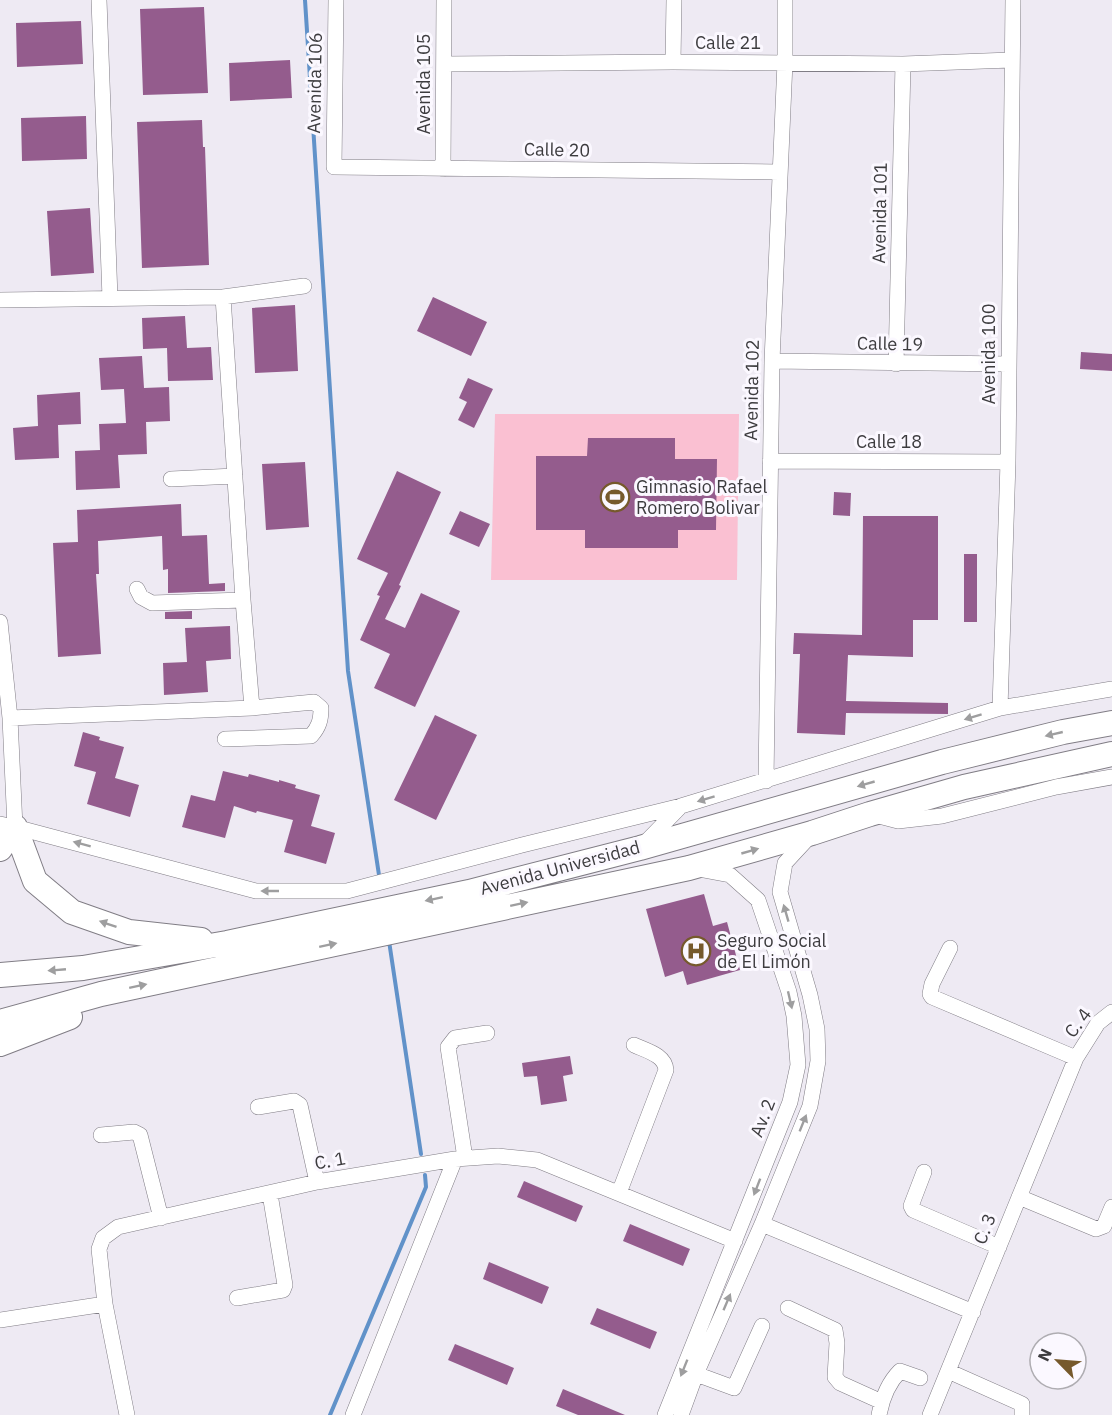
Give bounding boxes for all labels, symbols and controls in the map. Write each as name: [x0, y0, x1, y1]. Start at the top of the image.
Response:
street label: Calle 21: [695, 31, 761, 54]
street label: Avenida 106: [302, 32, 327, 134]
street label: Avenida 105: [412, 33, 435, 135]
street label: Calle 20: [524, 137, 590, 162]
street label: Avenida 101: [867, 162, 892, 264]
street label: Avenida 100: [977, 303, 1000, 405]
street label: Calle 19: [857, 331, 923, 356]
street label: Avenida 102: [739, 339, 764, 441]
street label: Calle 18: [856, 430, 922, 453]
place label: Gimnasio Rafael Romero Bolivar: [636, 475, 767, 519]
sports icon: Gimnasio Rafael Romero Bolivar: [599, 481, 631, 513]
one-way arrow: [963, 713, 981, 722]
one-way arrow: [1045, 729, 1064, 739]
one-way arrow: [857, 780, 875, 789]
one-way arrow: [697, 795, 715, 804]
street label: Avenida Universidad: [477, 835, 642, 900]
one-way arrow: [72, 839, 91, 849]
one-way arrow: [741, 845, 759, 855]
one-way arrow: [261, 886, 280, 896]
one-way arrow: [425, 895, 444, 905]
one-way arrow: [510, 899, 529, 908]
one-way arrow: [781, 904, 790, 922]
one-way arrow: [99, 919, 117, 929]
place label: Seguro Social de El Limón: [717, 929, 827, 973]
hospital icon: Seguro Social de El Limón: [680, 935, 712, 967]
one-way arrow: [319, 940, 338, 949]
one-way arrow: [47, 965, 66, 975]
one-way arrow: [128, 981, 147, 990]
one-way arrow: [786, 991, 796, 1009]
street label: C. 4: [1059, 1003, 1096, 1042]
street label: Av. 2: [745, 1095, 780, 1140]
one-way arrow: [799, 1114, 808, 1132]
street label: C. 1: [313, 1146, 347, 1175]
one-way arrow: [752, 1178, 761, 1196]
street label: C. 3: [968, 1210, 1001, 1248]
one-way arrow: [722, 1293, 732, 1311]
north arrow: [1028, 1331, 1088, 1391]
text: N: [1033, 1345, 1056, 1364]
one-way arrow: [679, 1359, 688, 1377]

